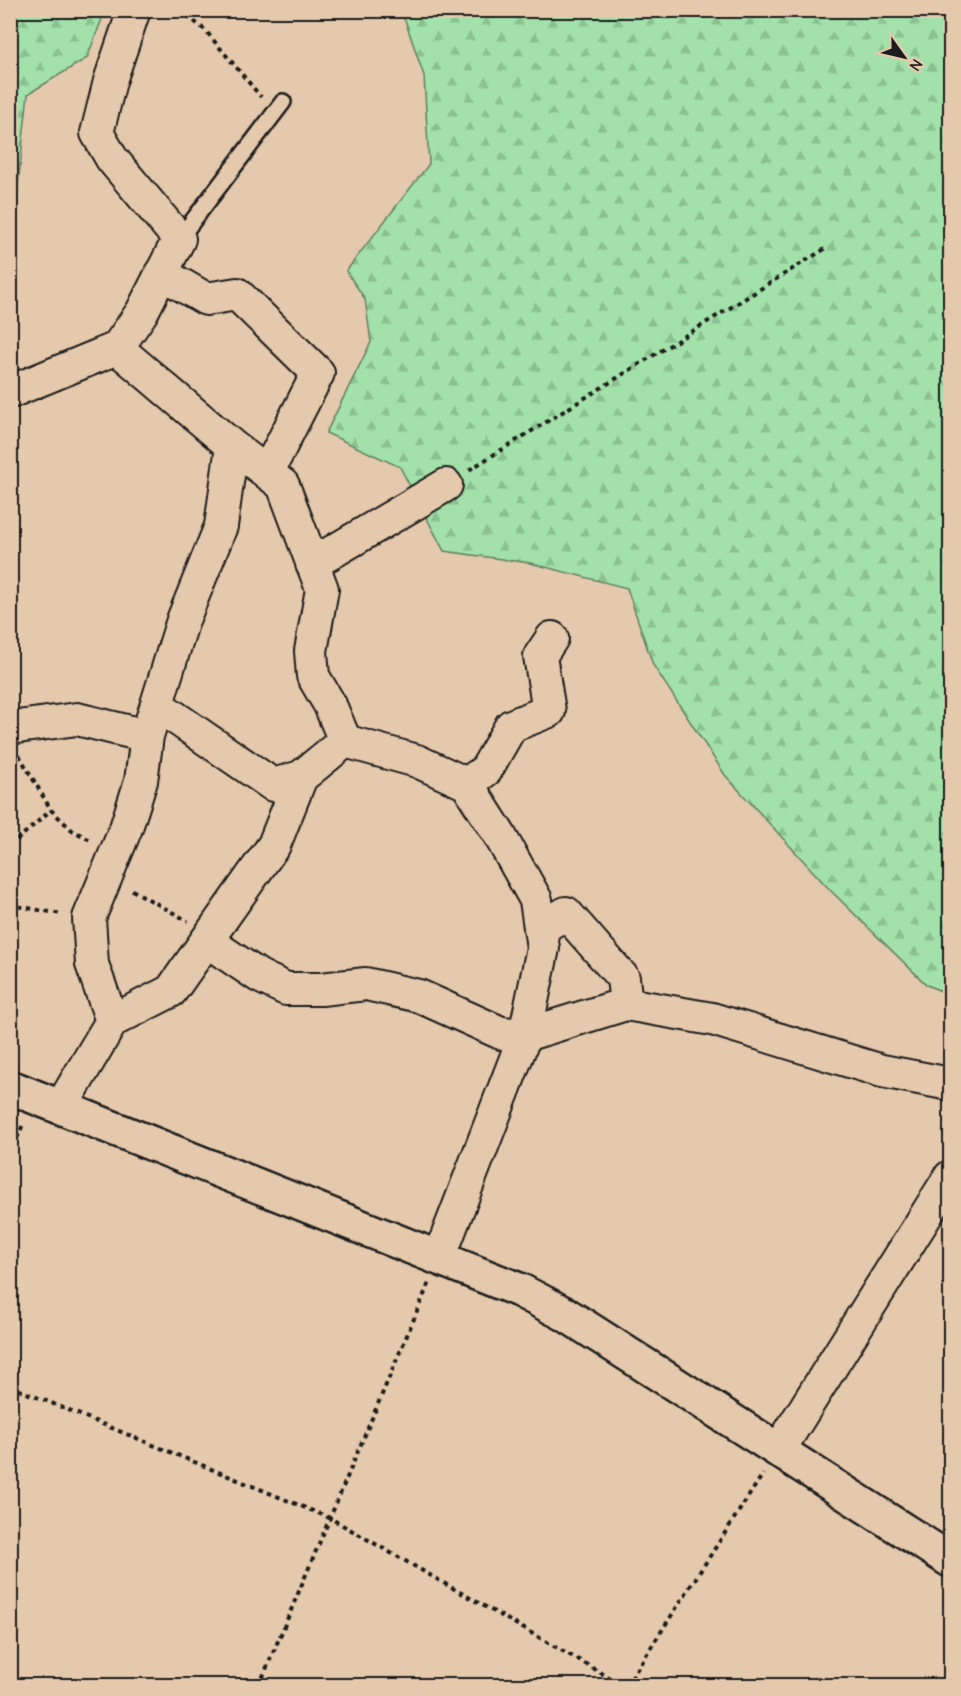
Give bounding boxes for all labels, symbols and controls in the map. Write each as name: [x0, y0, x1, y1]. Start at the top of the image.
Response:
north arrow: [874, 27, 934, 87]
text: N: [905, 55, 926, 74]

